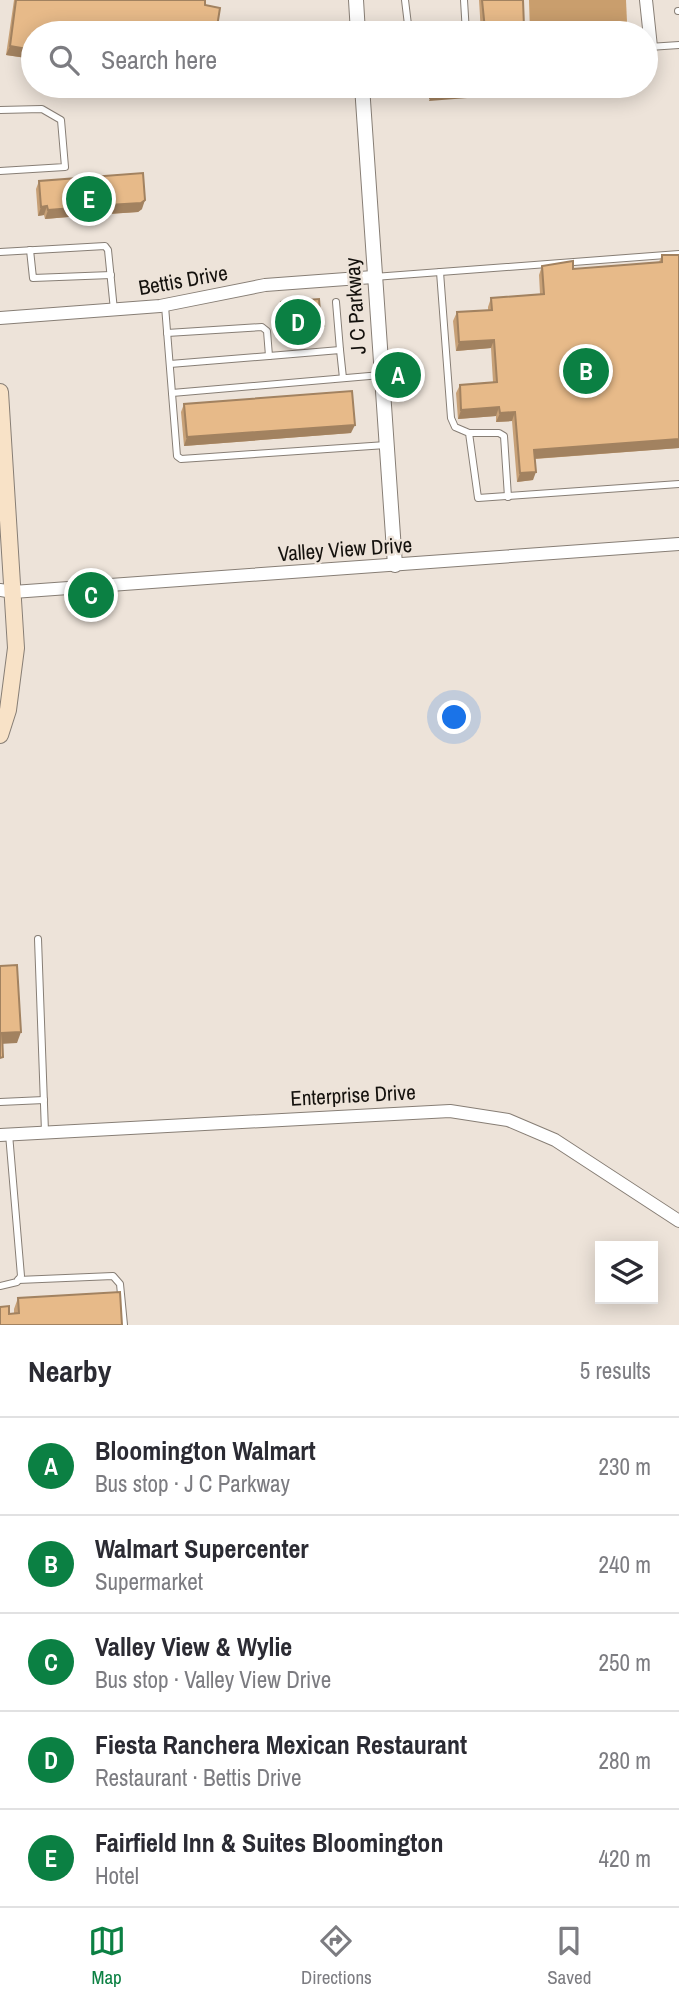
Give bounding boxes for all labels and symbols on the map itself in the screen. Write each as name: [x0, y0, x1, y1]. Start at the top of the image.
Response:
pin: E: [66, 173, 112, 225]
street label: J C Parkway: [337, 256, 373, 355]
street label: Bettis Drive: [136, 258, 230, 302]
pin: D: [275, 296, 321, 348]
pin: B: [563, 345, 609, 397]
pin: A: [375, 349, 421, 401]
street label: Valley View Drive: [277, 530, 413, 568]
pin: C: [68, 569, 114, 621]
your location: [437, 700, 471, 734]
street label: Enterprise Drive: [290, 1077, 416, 1113]

